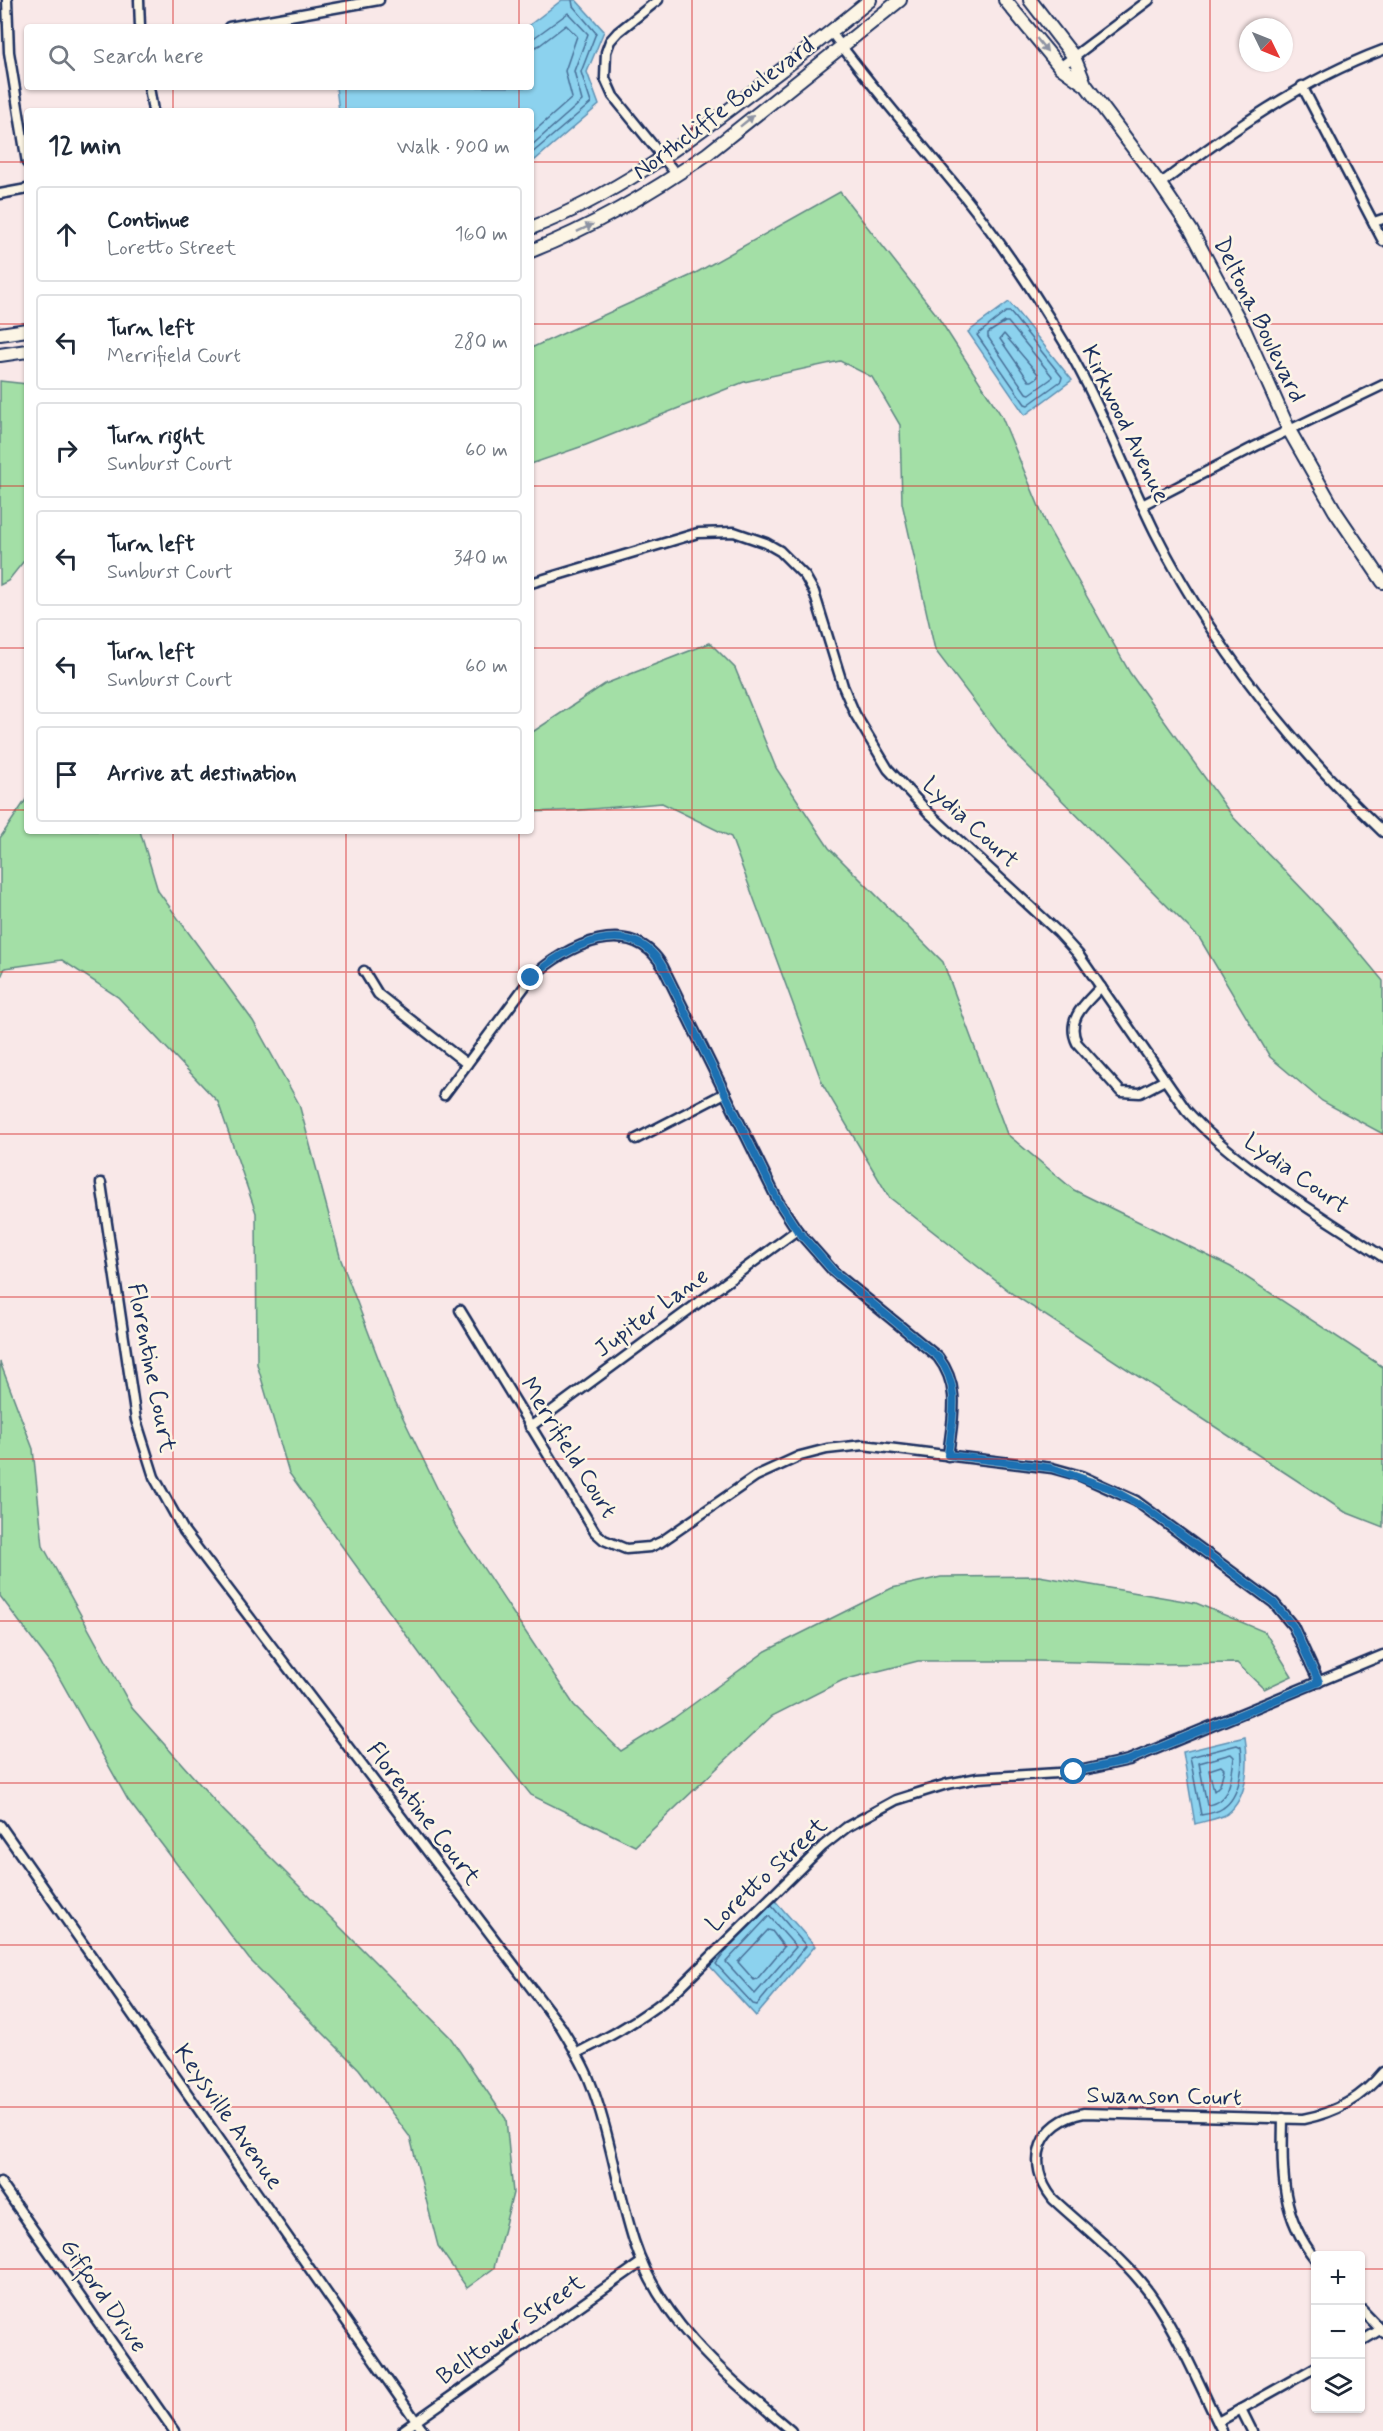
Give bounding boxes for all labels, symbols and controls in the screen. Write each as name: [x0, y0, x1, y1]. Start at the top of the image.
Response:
north arrow: [1239, 18, 1293, 72]
search box: [24, 24, 534, 90]
street label: Northcliffe Boulevard: [627, 30, 821, 188]
one-way arrow: [1035, 37, 1048, 53]
icon: search: [45, 41, 78, 74]
text: Search here: [93, 43, 204, 71]
one-way arrow: [740, 116, 755, 128]
text: 12 min: [48, 130, 122, 164]
text: Walk · 900 m: [397, 134, 510, 161]
text: Continue: [107, 207, 189, 235]
icon: ahead: [50, 218, 83, 251]
text: 160 m: [455, 221, 508, 248]
one-way arrow: [576, 223, 593, 232]
street label: Deltona Boulevard: [1205, 232, 1313, 408]
text: Loretto Street: [107, 235, 236, 262]
text: Turn left: [107, 315, 195, 343]
icon: left: [50, 326, 83, 359]
text: 280 m: [454, 329, 508, 356]
street label: Kirkwood Avenue: [1073, 340, 1177, 508]
text: Merrifield Court: [107, 343, 241, 370]
text: Turn right: [107, 423, 205, 451]
icon: right: [50, 434, 83, 467]
text: 60 m: [465, 437, 508, 464]
text: Sunburst Court: [107, 451, 233, 478]
text: Turn left: [107, 531, 195, 559]
icon: left: [50, 542, 83, 575]
text: 340 m: [453, 545, 508, 572]
text: Sunburst Court: [107, 559, 233, 586]
text: Turn left: [107, 639, 195, 667]
icon: left: [50, 650, 83, 683]
text: 60 m: [465, 653, 508, 680]
text: Sunburst Court: [107, 667, 233, 694]
icon: arrive: [50, 758, 83, 791]
text: Arrive at destination: [107, 760, 297, 788]
street label: Lydia Court: [915, 770, 1025, 876]
route end: [517, 964, 543, 990]
street label: Lydia Court: [1237, 1127, 1355, 1221]
street label: Jupiter Lane: [589, 1261, 715, 1365]
street label: Florentine Court: [119, 1281, 183, 1455]
street label: Merrifield Court: [512, 1372, 624, 1524]
street label: Florentine Court: [359, 1736, 487, 1892]
route start: [1060, 1758, 1086, 1784]
street label: Loretto Street: [700, 1811, 834, 1939]
street label: Keysville Avenue: [166, 2038, 290, 2196]
street label: Swanson Court: [1086, 2080, 1242, 2114]
street label: Gifford Drive: [51, 2233, 154, 2360]
map controls: [1311, 2251, 1365, 2413]
button: +: [1311, 2251, 1365, 2305]
street label: Belltower Street: [431, 2267, 591, 2393]
button: −: [1311, 2305, 1365, 2359]
button: layers: [1311, 2359, 1365, 2413]

